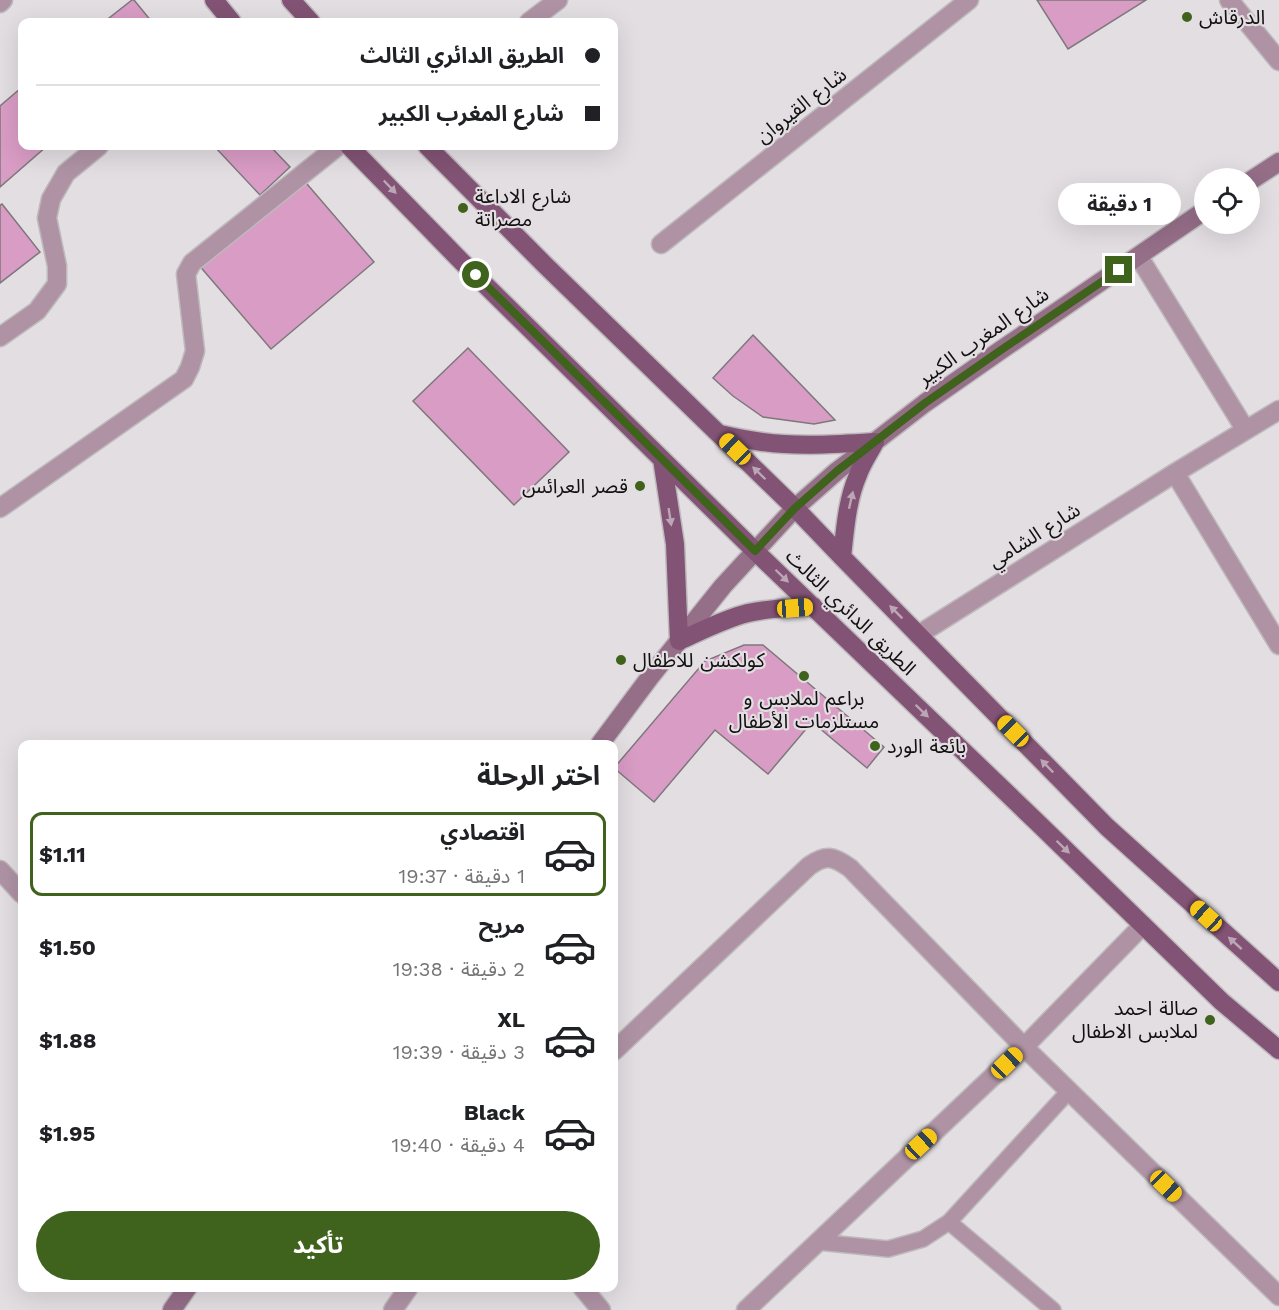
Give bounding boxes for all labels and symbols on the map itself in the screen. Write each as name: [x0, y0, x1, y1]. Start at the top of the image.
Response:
place label: الدرقاش: [1199, 5, 1265, 29]
marker: الدرقاش: [1180, 10, 1194, 24]
street label: شارع القيروان: [751, 62, 853, 150]
one-way arrow: [383, 180, 397, 195]
callout: 1 دقيقة: [1058, 183, 1180, 225]
place label: شارع الاداعة مصراتة: [475, 184, 571, 231]
marker: شارع الاداعة مصراتة: [456, 201, 470, 215]
route end: [1105, 256, 1132, 283]
route start: [462, 261, 489, 288]
street label: شارع المغرب الكبير: [912, 282, 1055, 393]
car: [716, 430, 754, 468]
one-way arrow: [752, 466, 767, 480]
place label: قصر العرائس: [522, 474, 628, 498]
marker: قصر العرائس: [633, 479, 647, 493]
one-way arrow: [847, 490, 856, 509]
street label: شارع الشامي: [984, 497, 1086, 576]
one-way arrow: [666, 507, 675, 526]
street label: الطريق الدائري الثالث: [778, 544, 921, 683]
one-way arrow: [774, 569, 788, 583]
car: [776, 598, 814, 618]
one-way arrow: [889, 606, 903, 620]
place label: كولكشن للاطفال: [633, 648, 766, 672]
marker: كولكشن للاطفال: [614, 653, 628, 667]
marker: براعم لملابس و مستلزمات الأطفال: [797, 669, 811, 683]
place label: براعم لملابس و مستلزمات الأطفال: [729, 686, 879, 733]
one-way arrow: [915, 704, 929, 718]
car: [994, 712, 1032, 750]
place label: بائعة الورد: [887, 734, 966, 758]
marker: بائعة الورد: [868, 739, 882, 753]
one-way arrow: [1041, 760, 1055, 774]
one-way arrow: [1055, 839, 1069, 853]
car: [1187, 897, 1225, 935]
one-way arrow: [1228, 936, 1243, 950]
place label: صالة احمد لملابس الاطفال: [1072, 996, 1198, 1043]
marker: صالة احمد لملابس الاطفال: [1203, 1013, 1217, 1027]
car: [988, 1044, 1026, 1082]
car: [902, 1125, 940, 1163]
car: [1147, 1167, 1185, 1205]

